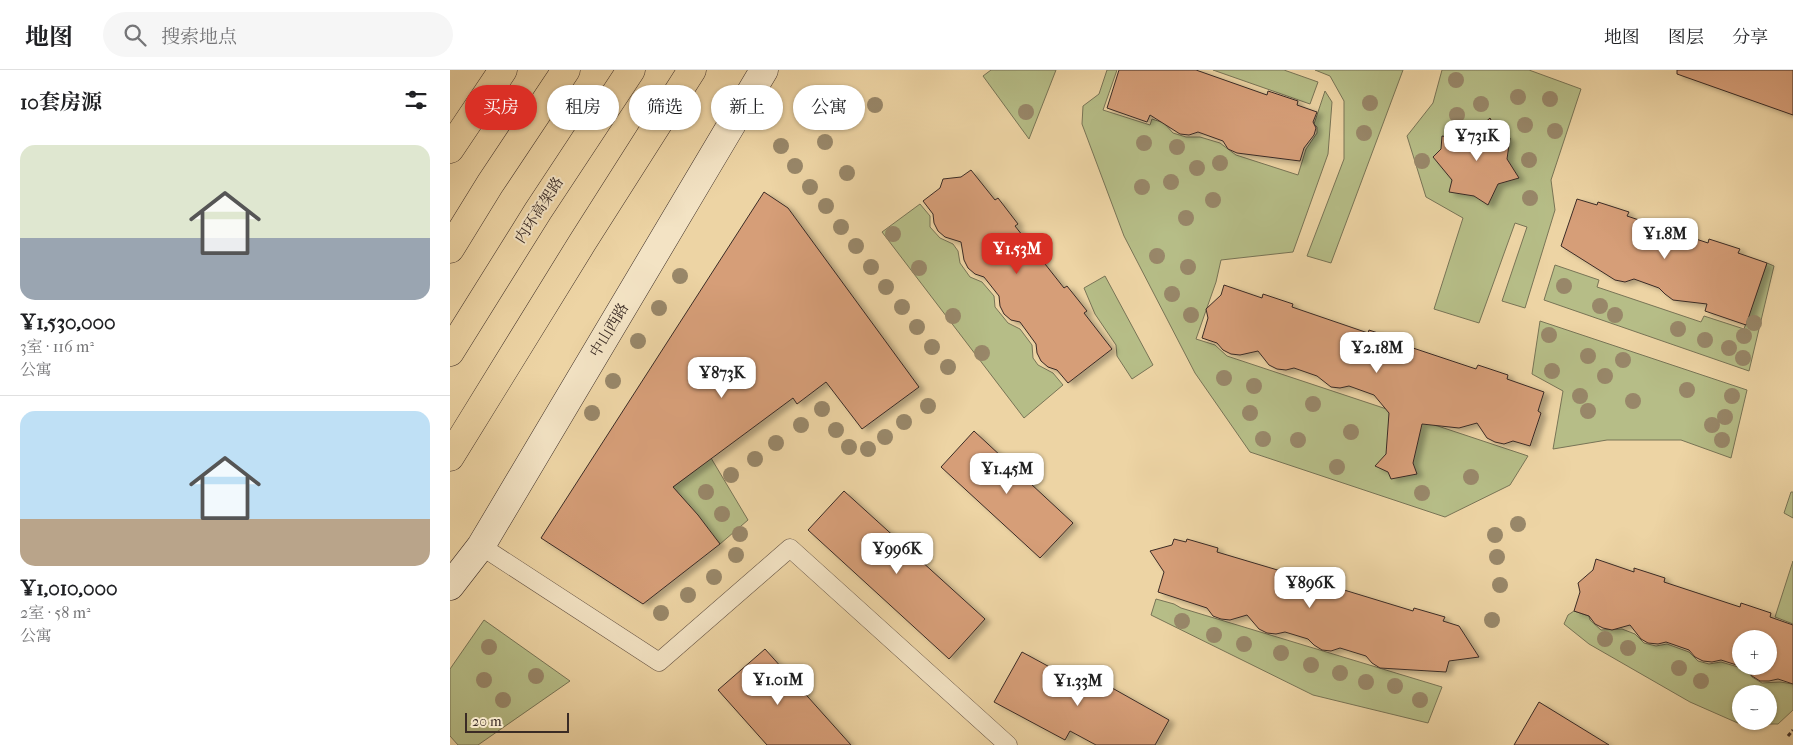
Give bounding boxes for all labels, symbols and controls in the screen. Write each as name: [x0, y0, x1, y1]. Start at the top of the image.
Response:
search box: [103, 12, 453, 57]
icon: search: [121, 21, 149, 49]
text: 地图: [25, 23, 73, 51]
text: 搜索地点: [161, 26, 237, 48]
text: 地图: [1604, 27, 1640, 48]
text: 图层: [1668, 27, 1704, 48]
text: 分享: [1732, 27, 1768, 48]
chip: 买房: [465, 85, 537, 130]
chip: 租房: [547, 85, 619, 130]
chip: 筛选: [629, 85, 701, 130]
chip: 新上: [711, 85, 783, 130]
chip: 公寓: [793, 85, 865, 130]
icon: filters: [402, 86, 430, 114]
text: 10套房源: [20, 90, 102, 114]
pin: ¥731K: [1442, 119, 1512, 162]
text: ¥731K: [1455, 126, 1499, 145]
street label: 内环高架路: [511, 174, 567, 246]
icon: home: [180, 178, 270, 268]
pin: ¥1.8M: [1630, 218, 1700, 260]
text: ¥1.8M: [1643, 224, 1687, 243]
pin: ¥1.53M: [976, 232, 1058, 275]
text: ¥1.53M: [993, 239, 1041, 258]
street label: 中山西路: [586, 300, 632, 360]
text: ¥1,530,000: [20, 310, 116, 334]
pin: ¥2.18M: [1336, 332, 1418, 374]
text: 3室 · 116 m²: [20, 337, 94, 356]
text: ¥2.18M: [1351, 338, 1403, 357]
pin: ¥873K: [687, 356, 757, 399]
text: 公寓: [20, 360, 52, 379]
text: ¥873K: [699, 363, 745, 382]
icon: home: [180, 443, 270, 533]
pin: ¥1.45M: [966, 452, 1048, 495]
text: ¥1.45M: [981, 459, 1033, 478]
pin: ¥996K: [862, 532, 932, 575]
text: ¥996K: [872, 539, 922, 558]
pin: ¥896K: [1275, 566, 1345, 609]
text: ¥896K: [1285, 573, 1335, 592]
text: ¥1,010,000: [20, 576, 118, 600]
text: 2室 · 58 m²: [20, 603, 91, 622]
text: 公寓: [20, 626, 52, 645]
map controls: [1732, 630, 1777, 730]
button: +: [1732, 630, 1777, 675]
pin: ¥1.01M: [737, 664, 819, 706]
pin: ¥1.33M: [1037, 664, 1119, 707]
text: ¥1.01M: [753, 670, 803, 689]
text: ¥1.33M: [1054, 671, 1103, 690]
button: −: [1732, 685, 1777, 730]
scale bar: [465, 710, 569, 733]
text: 20 m: [472, 713, 502, 730]

